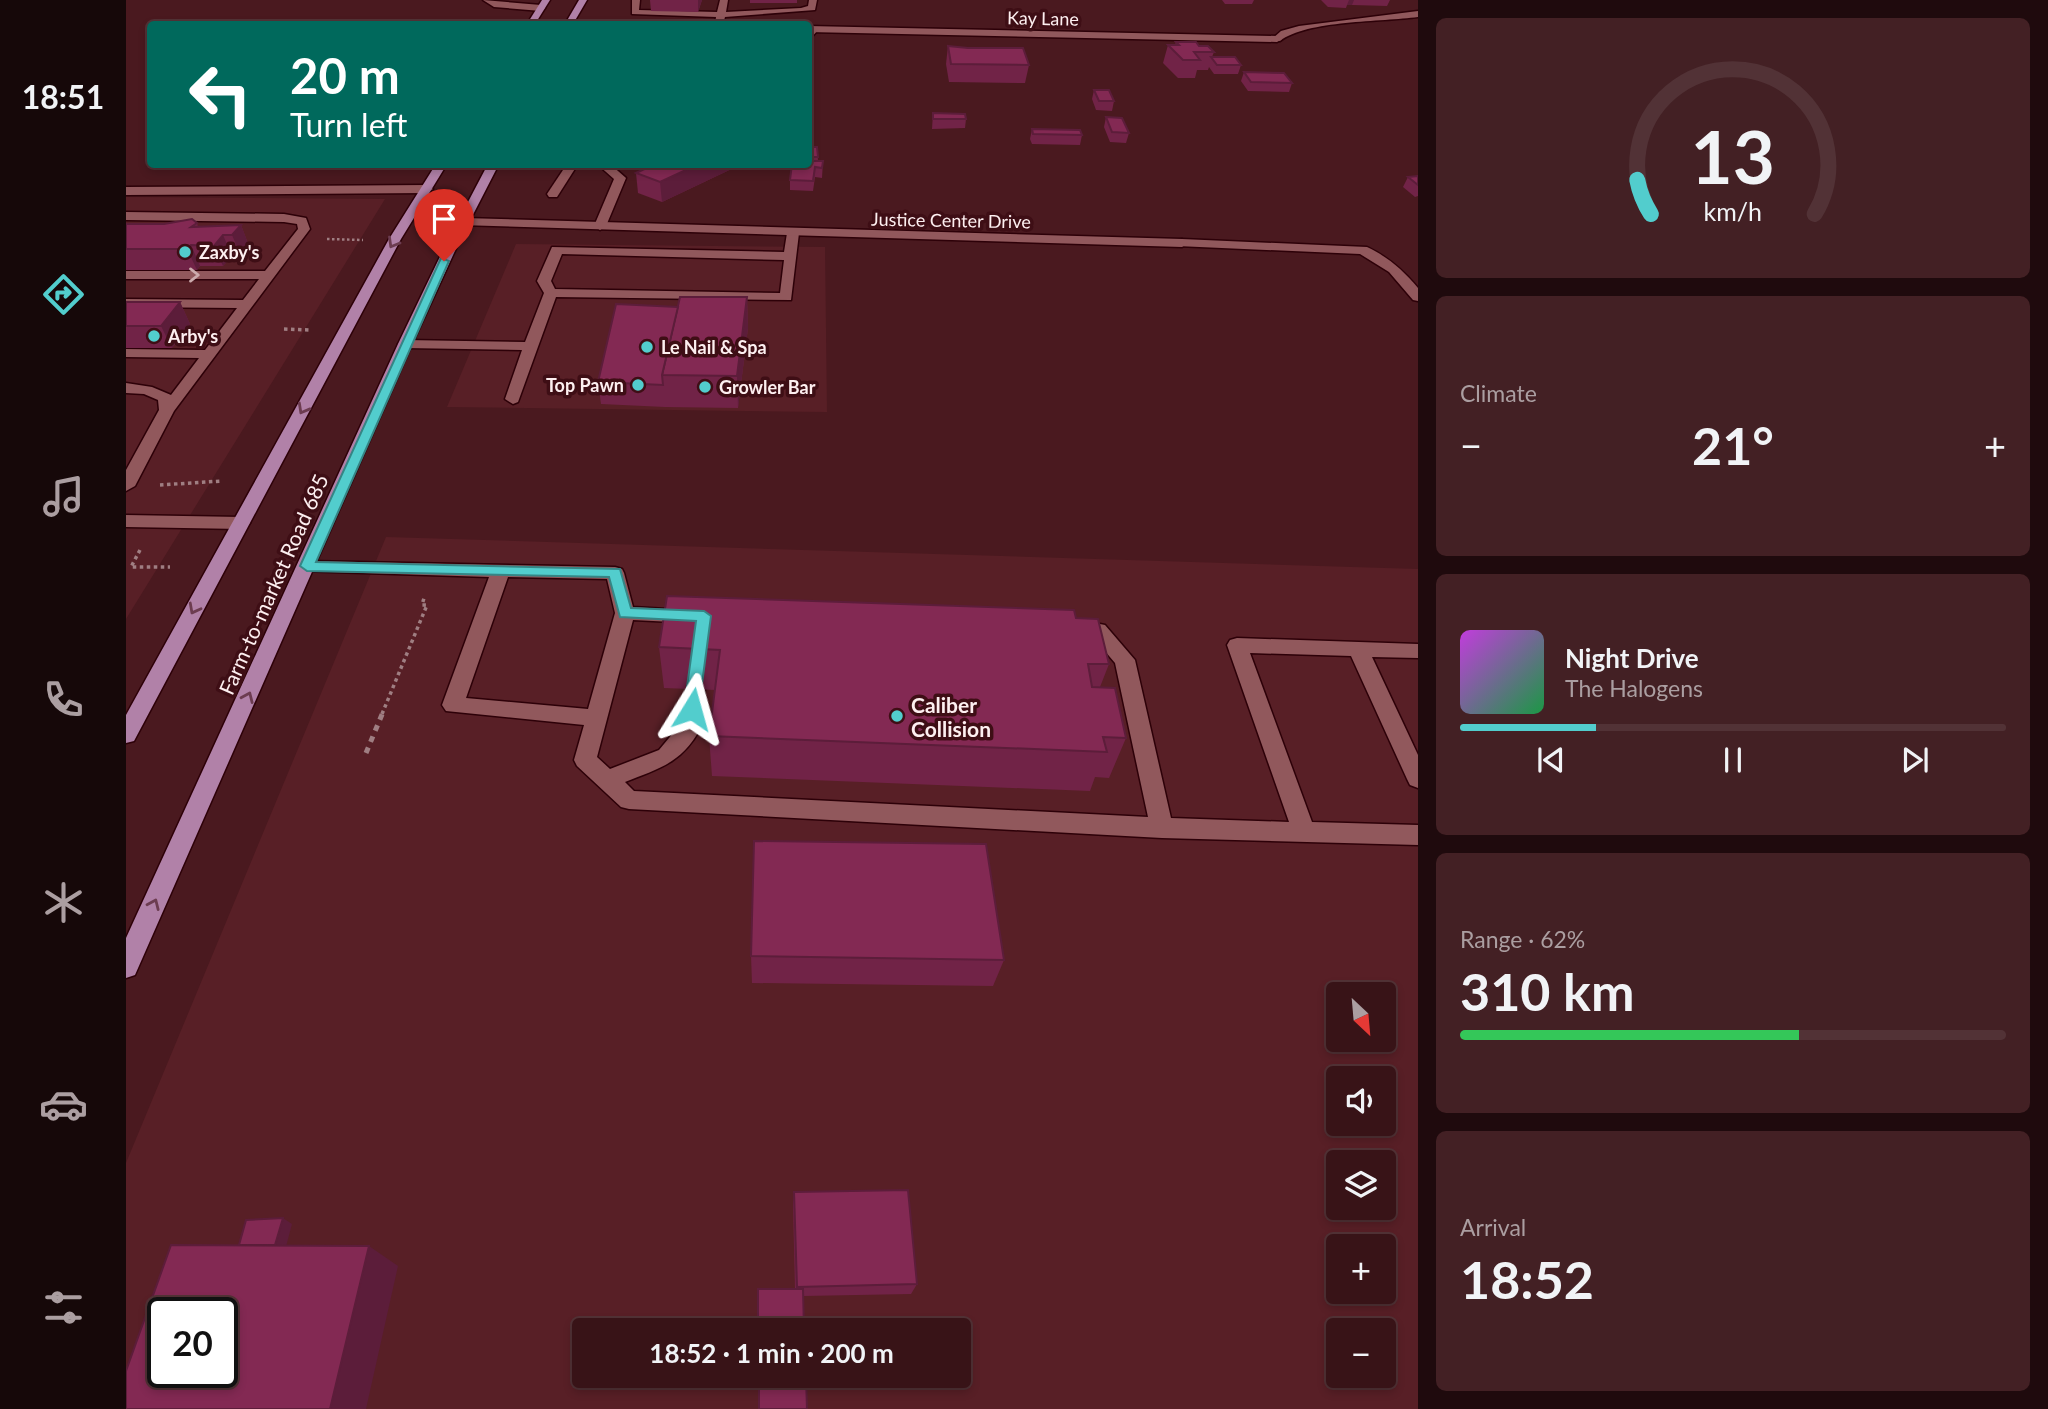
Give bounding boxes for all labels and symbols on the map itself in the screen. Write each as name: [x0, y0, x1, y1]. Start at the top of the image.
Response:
street label: Kay Lane: [1007, 6, 1079, 30]
pin: [414, 189, 474, 261]
street label: Justice Center Drive: [871, 208, 1031, 232]
one-way arrow: [388, 236, 401, 249]
place label: Zaxby's: [199, 241, 259, 263]
marker: Zaxby's: [177, 244, 193, 260]
one-way arrow: [189, 267, 200, 283]
place label: Arby's: [167, 325, 218, 347]
marker: Arby's: [146, 328, 162, 344]
place label: Le Nail & Spa: [661, 336, 767, 358]
marker: Le Nail & Spa: [639, 339, 655, 355]
place label: Top Pawn: [546, 374, 624, 396]
place label: Growler Bar: [719, 376, 816, 398]
marker: Top Pawn: [630, 377, 646, 393]
marker: Growler Bar: [697, 379, 713, 395]
one-way arrow: [298, 402, 311, 414]
street label: Farm-to-market Road 685: [213, 470, 333, 698]
one-way arrow: [189, 602, 203, 614]
position arrow: [655, 672, 729, 746]
one-way arrow: [240, 691, 254, 704]
place label: Caliber Collision: [911, 692, 991, 741]
marker: Caliber Collision: [889, 708, 905, 724]
one-way arrow: [146, 899, 160, 911]
north arrow: [1326, 982, 1396, 1052]
speed limit sign: 20: [147, 1297, 238, 1388]

